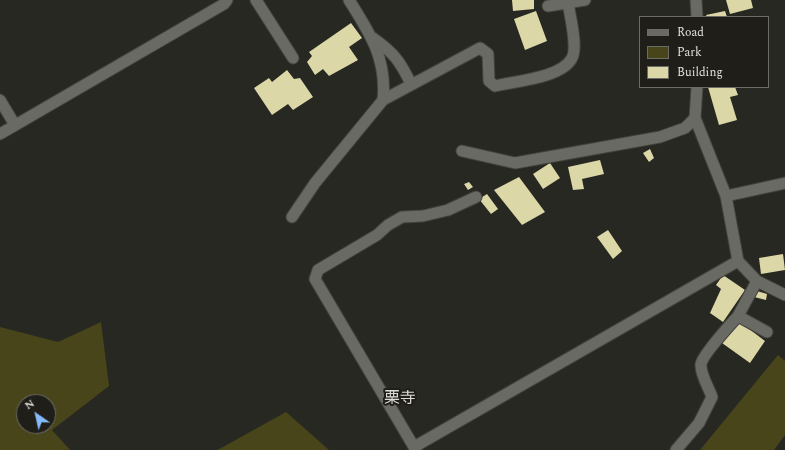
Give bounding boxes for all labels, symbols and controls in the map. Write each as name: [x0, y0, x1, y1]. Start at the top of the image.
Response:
legend: [639, 16, 769, 88]
text: Road: [677, 23, 704, 42]
text: Park: [677, 43, 702, 62]
text: Building: [677, 63, 723, 82]
district label: 栗寺: [384, 390, 416, 410]
north arrow: [16, 394, 56, 434]
text: N: [21, 395, 38, 414]

